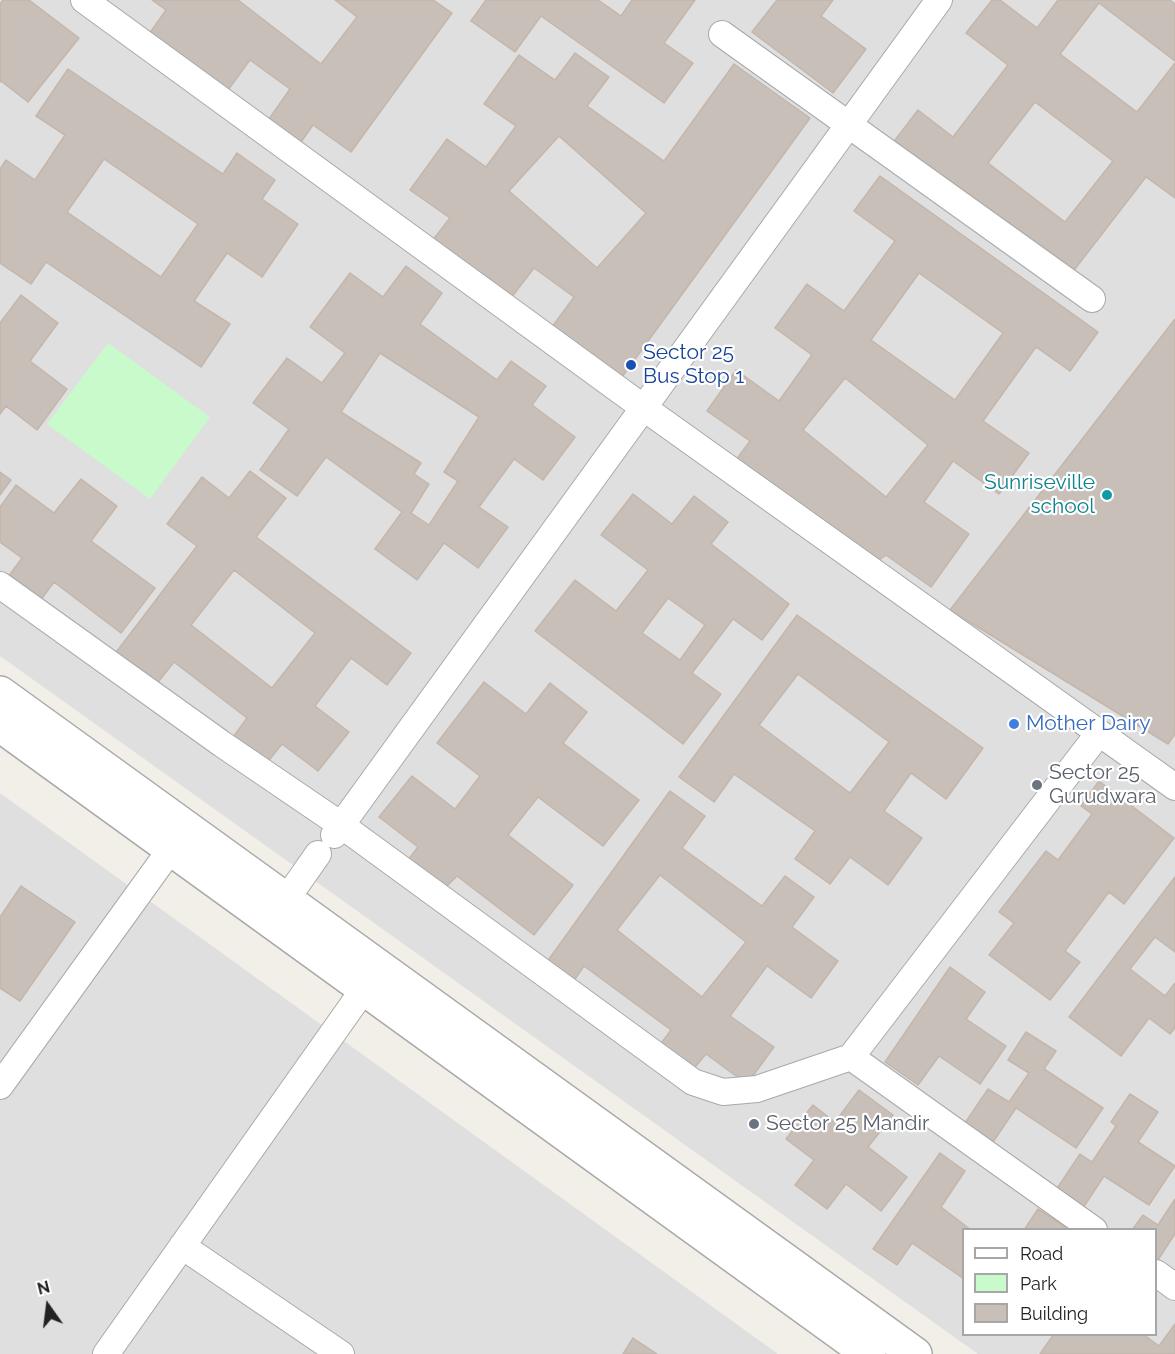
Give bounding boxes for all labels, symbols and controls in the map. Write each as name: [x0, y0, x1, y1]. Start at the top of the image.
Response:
place label: Sector 25 Bus Stop 1: [643, 340, 744, 390]
marker: Sector 25 Bus Stop 1: [624, 358, 638, 372]
place label: Sunriseville school: [984, 470, 1095, 520]
marker: Sunriseville school: [1100, 488, 1114, 502]
place label: Mother Dairy: [1026, 711, 1151, 737]
marker: Mother Dairy: [1007, 717, 1021, 731]
place label: Sector 25 Gurudwara: [1049, 760, 1156, 810]
marker: Sector 25 Gurudwara: [1030, 778, 1044, 792]
place label: Sector 25 Mandir: [766, 1111, 929, 1137]
marker: Sector 25 Mandir: [747, 1117, 761, 1131]
legend: [962, 1228, 1157, 1336]
text: Road: [1020, 1243, 1063, 1264]
text: Park: [1020, 1273, 1057, 1294]
north arrow: [18, 1276, 78, 1336]
text: N: [35, 1277, 52, 1299]
text: Building: [1020, 1303, 1088, 1324]

